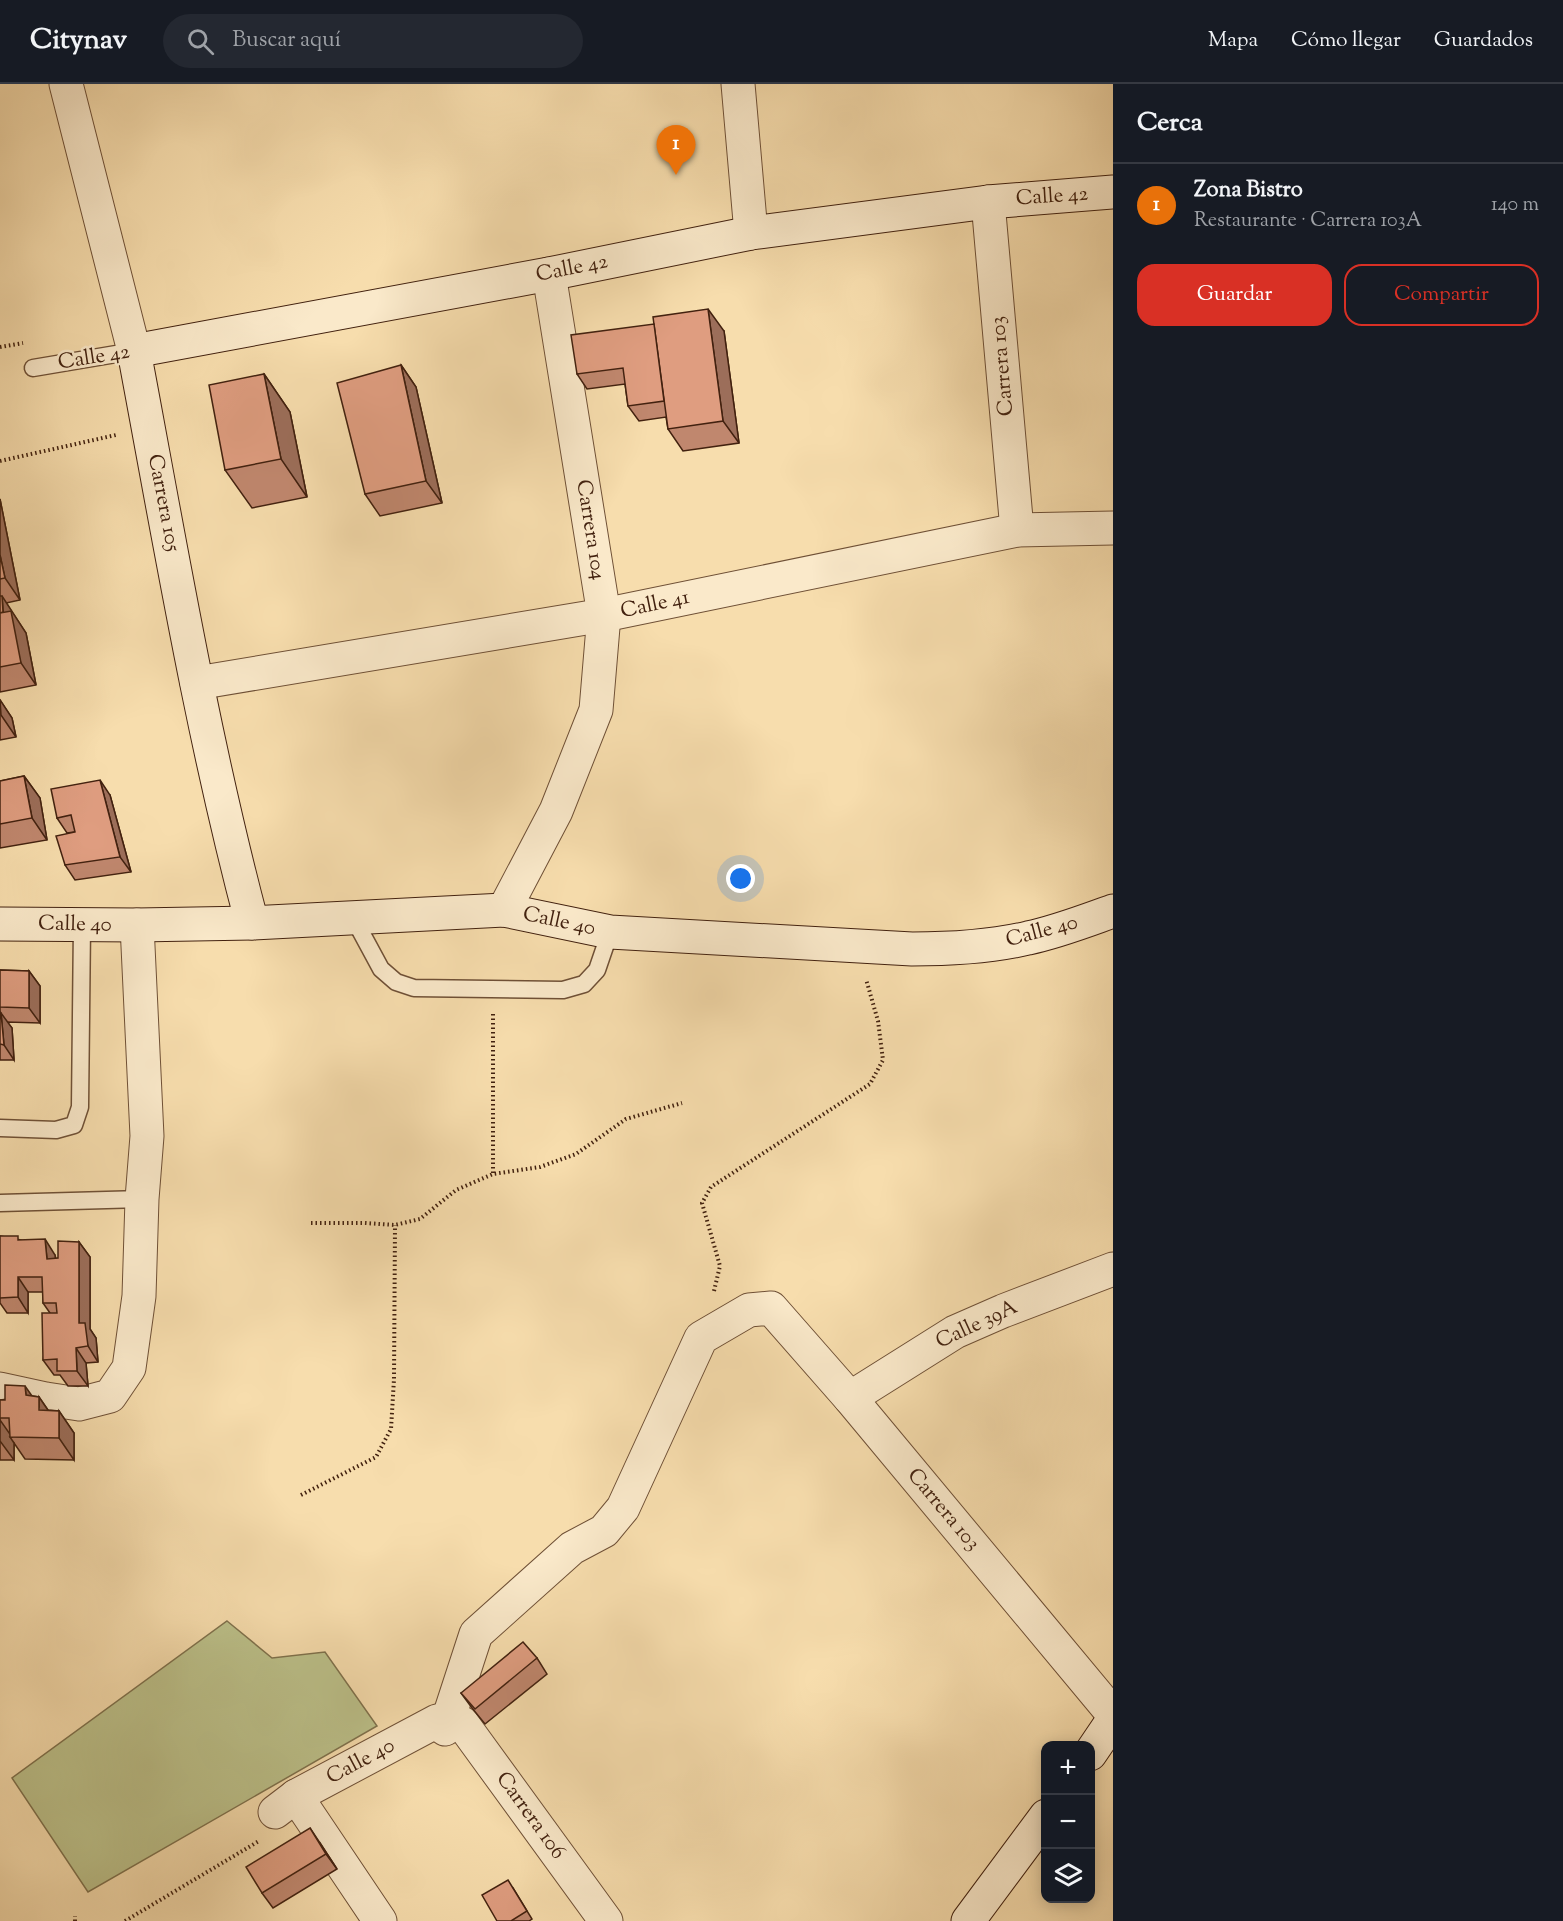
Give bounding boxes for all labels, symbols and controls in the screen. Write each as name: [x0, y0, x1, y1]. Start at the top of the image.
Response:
search box: [163, 14, 583, 68]
text: Citynav: [30, 21, 127, 61]
icon: search: [184, 25, 217, 58]
text: Buscar aquí: [232, 25, 341, 57]
text: Mapa: [1208, 26, 1258, 56]
text: Cómo llegar: [1291, 26, 1401, 56]
text: Guardados: [1434, 26, 1533, 56]
text: Cerca: [1137, 105, 1203, 142]
pin: 1: [656, 126, 696, 175]
text: Zona Bistro: [1194, 175, 1303, 207]
street label: Calle 42: [1015, 179, 1089, 214]
text: 1: [1153, 191, 1160, 220]
text: 140 m: [1491, 191, 1539, 220]
text: Restaurante · Carrera 103A: [1194, 207, 1422, 236]
street label: Calle 42: [534, 247, 611, 291]
button: Guardar: [1137, 264, 1332, 326]
button: Compartir: [1344, 264, 1539, 326]
street label: Carrera 103: [984, 315, 1022, 417]
street label: Calle 42: [56, 337, 132, 378]
street label: Carrera 105: [139, 452, 187, 554]
street label: Carrera 104: [567, 478, 613, 582]
street label: Calle 41: [618, 583, 692, 627]
your location: [726, 864, 755, 893]
street label: Calle 40: [520, 900, 598, 944]
street label: Calle 40: [1003, 908, 1081, 956]
street label: Calle 40: [38, 909, 112, 941]
street label: Calle 39A: [931, 1293, 1023, 1357]
street label: Carrera 103: [899, 1462, 987, 1558]
street label: Calle 40: [321, 1731, 401, 1793]
map controls: [1041, 1741, 1095, 1903]
button: +: [1041, 1741, 1095, 1795]
street label: Carrera 106: [488, 1766, 572, 1866]
button: −: [1041, 1795, 1095, 1849]
button: layers: [1041, 1849, 1095, 1903]

